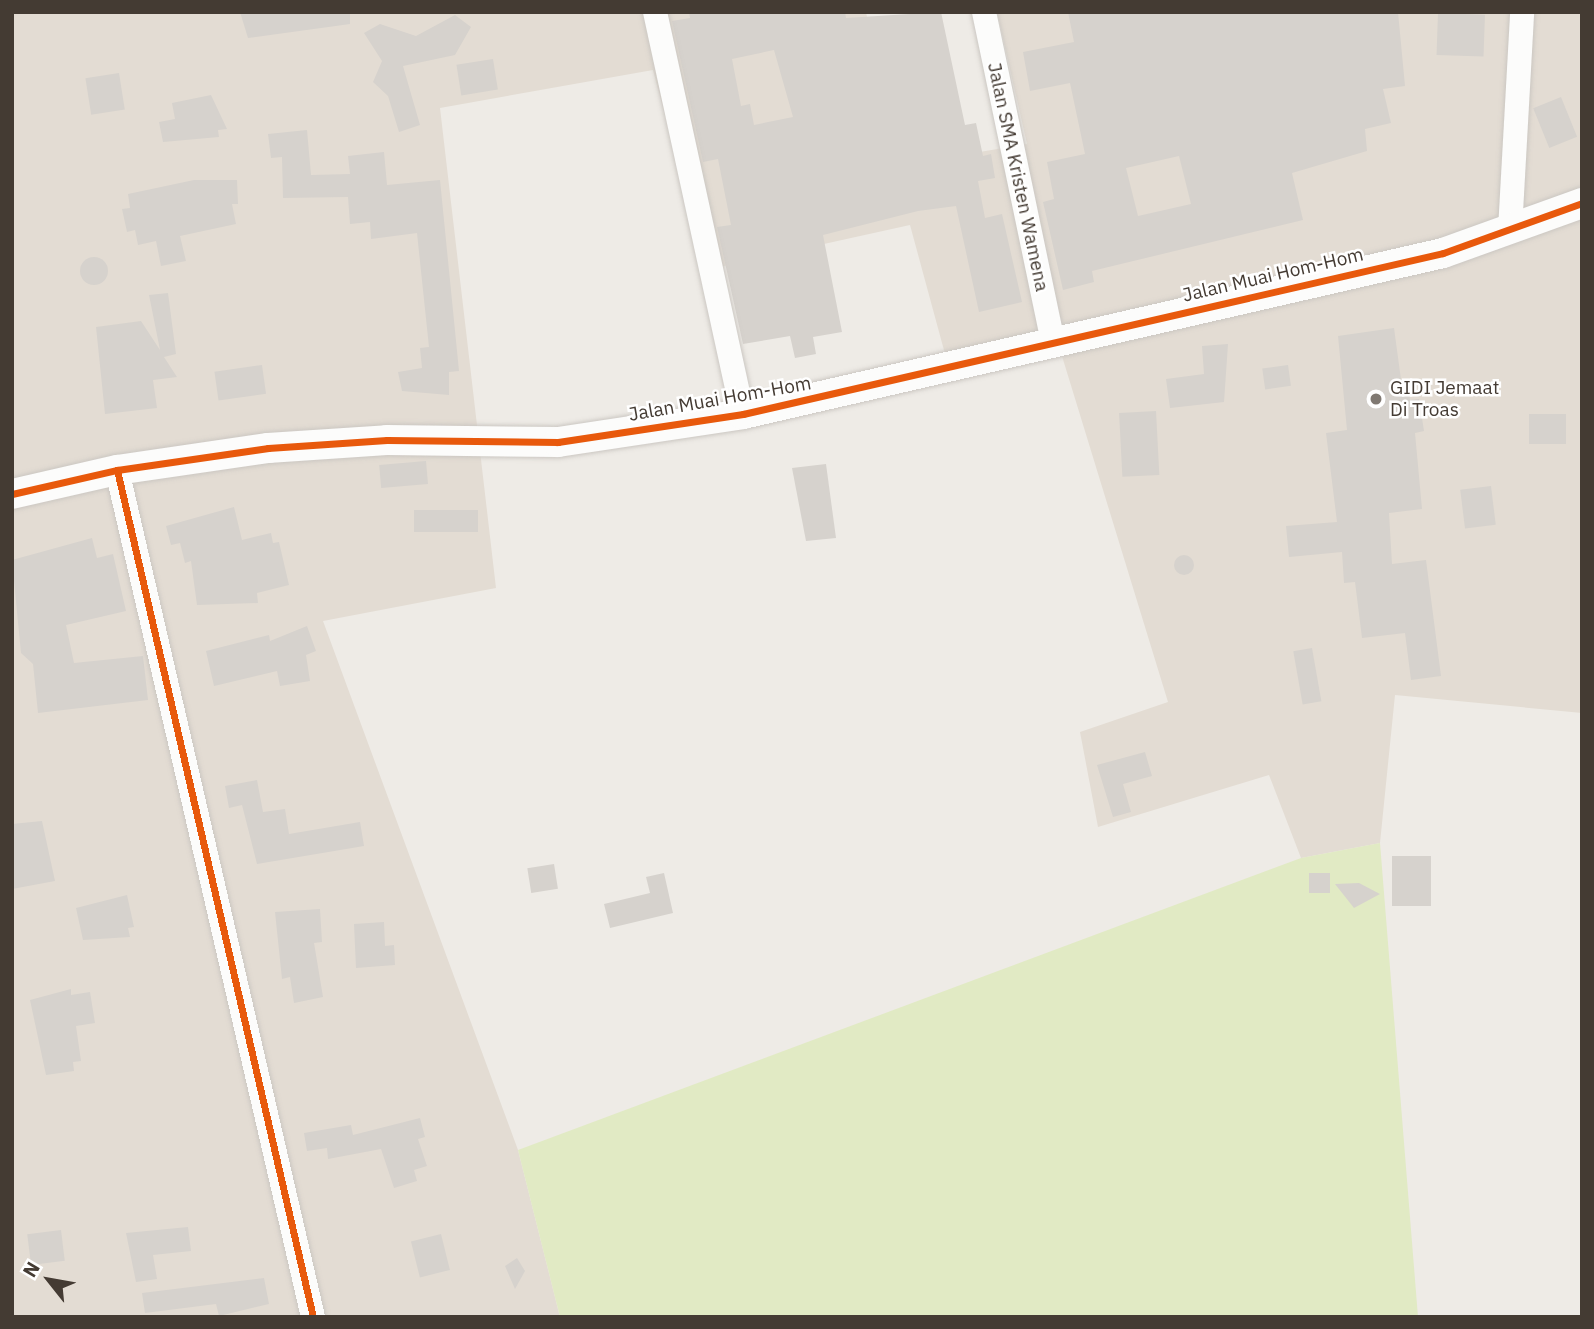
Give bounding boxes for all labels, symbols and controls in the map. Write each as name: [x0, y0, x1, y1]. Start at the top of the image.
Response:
street label: Jalan SMA Kristen Wamena: [983, 60, 1053, 294]
street label: Jalan Muai Hom-Hom: [1180, 243, 1366, 307]
street label: Jalan Muai Hom-Hom: [627, 372, 813, 426]
place label: GIDI Jemaat Di Troas: [1390, 377, 1499, 421]
marker: GIDI Jemaat Di Troas: [1368, 391, 1384, 407]
north arrow: [14, 1245, 84, 1315]
text: N: [17, 1257, 45, 1281]

